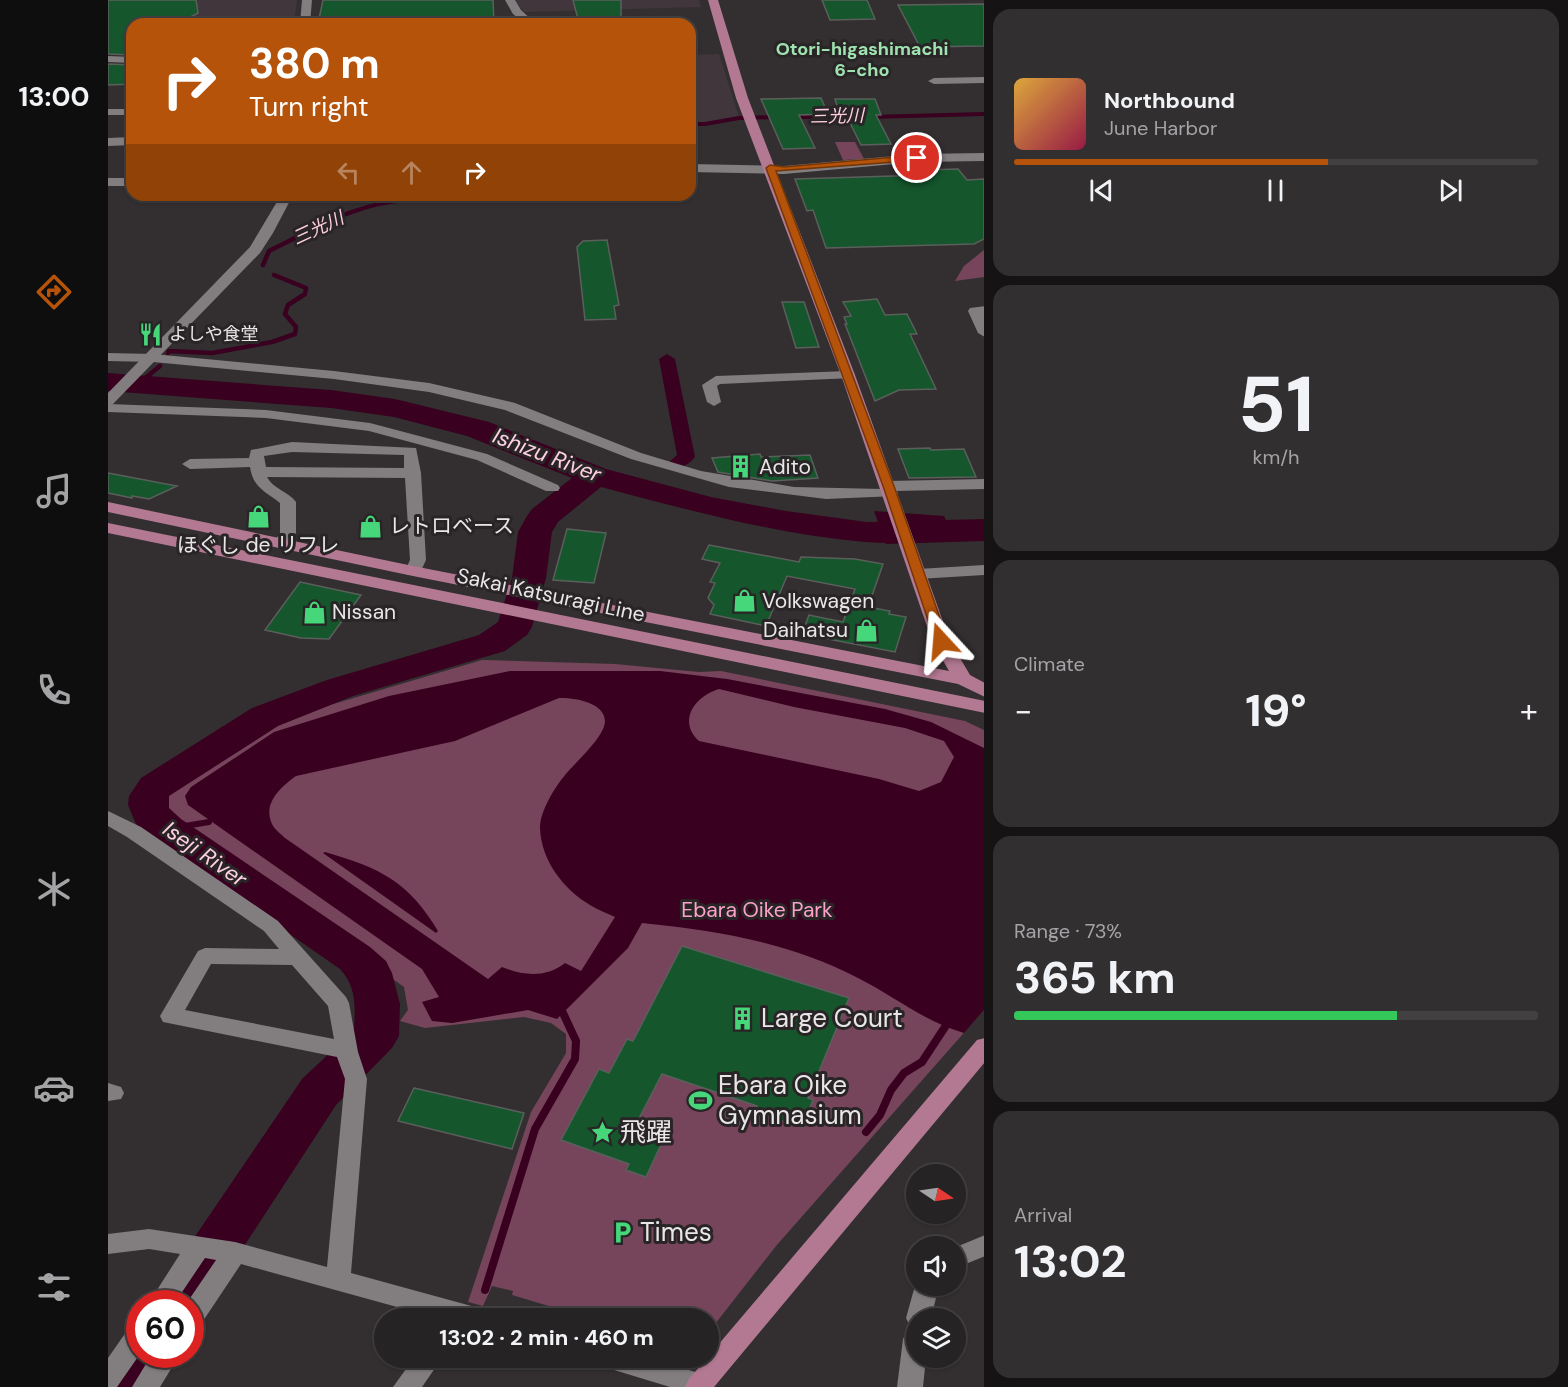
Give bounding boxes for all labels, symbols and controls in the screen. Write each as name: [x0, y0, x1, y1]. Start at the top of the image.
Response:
text: 380 m: [249, 36, 380, 91]
district label: Otori-higashimachi 6-cho: [776, 37, 948, 82]
icon: right: [150, 42, 228, 120]
text: 13:00: [19, 79, 89, 114]
text: Northbound: [1104, 86, 1235, 115]
text: Turn right: [249, 89, 369, 124]
water label: 三光川: [810, 103, 866, 128]
text: June Harbor: [1104, 115, 1217, 141]
pin: [891, 132, 942, 183]
icon: arrive: [900, 141, 933, 174]
icon: left: [332, 156, 365, 189]
icon: ahead: [395, 156, 428, 189]
icon: right: [458, 156, 491, 189]
icon: previous: [1085, 174, 1118, 207]
icon: pause: [1259, 174, 1292, 207]
icon: next: [1434, 174, 1467, 207]
water label: 三光川: [288, 205, 349, 250]
icon: directions: [33, 271, 75, 313]
restaurant icon: よしや食堂: [138, 321, 164, 347]
place label: よしや食堂: [169, 322, 259, 346]
text: 51: [1238, 354, 1314, 455]
water label: Ishizu River: [489, 421, 606, 489]
text: km/h: [1252, 444, 1300, 470]
place label: Adito: [759, 453, 811, 481]
building icon: Adito: [728, 454, 754, 480]
icon: music: [33, 470, 75, 512]
shop icon: ほぐし de リフレ: [245, 504, 271, 530]
place label: レトロベース: [389, 512, 514, 540]
shop icon: レトロベース: [358, 513, 384, 539]
place label: ほぐし de リフレ: [177, 531, 339, 559]
street label: Sakai Katsuragi Line: [454, 561, 648, 629]
place label: Volkswagen: [762, 587, 874, 615]
shop icon: Volkswagen: [731, 588, 757, 614]
place label: Nissan: [332, 598, 396, 626]
shop icon: Nissan: [301, 599, 327, 625]
position arrow: [909, 609, 973, 673]
place label: Daihatsu: [763, 616, 848, 644]
shop icon: Daihatsu: [853, 617, 879, 643]
text: Climate: [1014, 651, 1085, 677]
icon: phone: [33, 669, 75, 711]
text: 19°: [1245, 681, 1307, 740]
text: −: [1014, 689, 1032, 732]
text: +: [1520, 689, 1538, 732]
water label: Iseji River: [157, 815, 253, 894]
icon: climate: [33, 868, 75, 910]
park label: Ebara Oike Park: [681, 896, 833, 924]
text: Range · 73%: [1014, 918, 1122, 944]
text: 365 km: [1014, 948, 1176, 1007]
place label: Large Court: [761, 1001, 903, 1035]
building icon: Large Court: [730, 1005, 756, 1031]
icon: car: [33, 1067, 75, 1109]
place label: Ebara Oike Gymnasium: [718, 1068, 862, 1132]
sports icon: Ebara Oike Gymnasium: [687, 1087, 713, 1113]
place label: 飛躍: [620, 1115, 672, 1149]
place icon: 飛躍: [589, 1119, 615, 1145]
north arrow: [906, 1164, 966, 1224]
map controls: [906, 1164, 966, 1368]
text: Arrival: [1014, 1202, 1072, 1228]
place label: Times: [640, 1215, 712, 1249]
parking icon: Times: [609, 1219, 635, 1245]
text: 13:02: [1014, 1232, 1126, 1291]
button: sound: [906, 1236, 966, 1296]
icon: filters: [33, 1266, 75, 1308]
speed limit sign: 60: [126, 1290, 204, 1368]
button: layers: [906, 1308, 966, 1368]
text: 13:02 · 2 min · 460 m: [439, 1323, 654, 1352]

